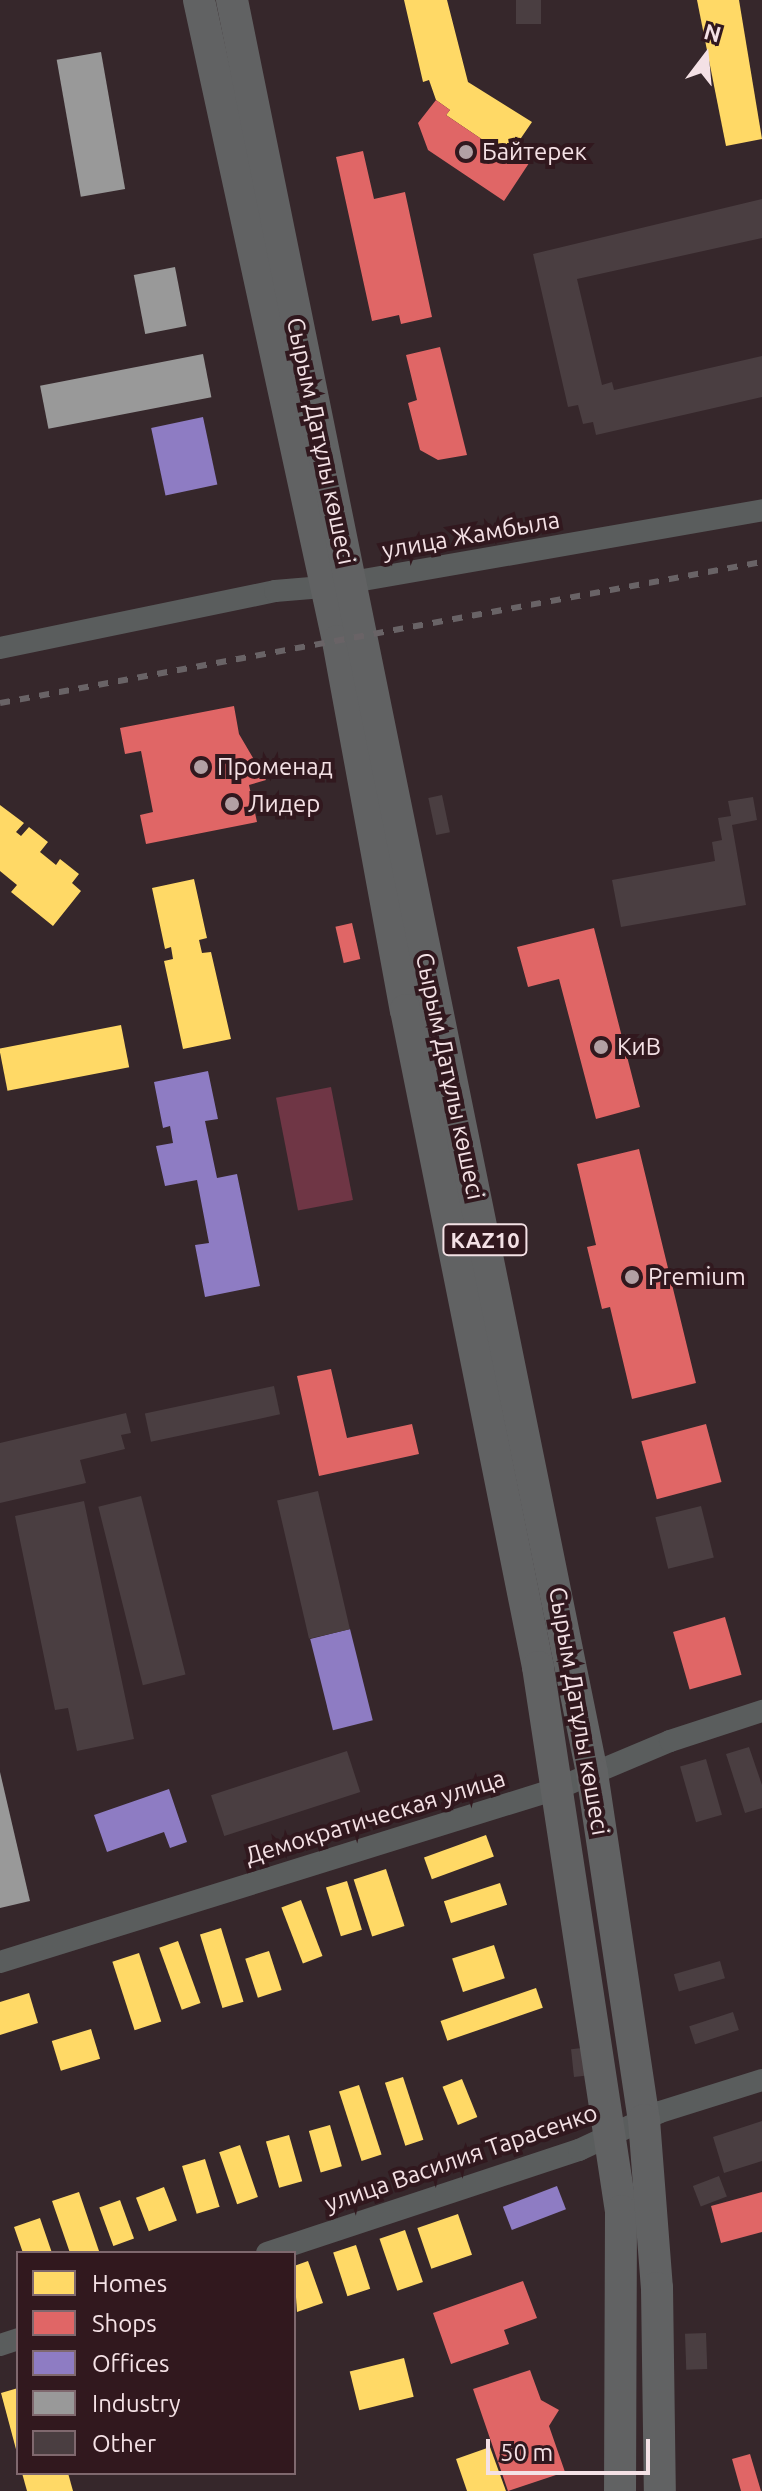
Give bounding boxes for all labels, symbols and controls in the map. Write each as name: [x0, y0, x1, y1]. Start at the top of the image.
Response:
north arrow: [666, 16, 746, 96]
text: N: [701, 18, 724, 47]
place label: Байтерек: [482, 138, 587, 166]
marker: Байтерек: [457, 143, 475, 161]
street label: Сырым Датұлы көшесі: [281, 315, 361, 567]
street label: улица Жамбыла: [380, 505, 562, 565]
place label: Променад: [217, 753, 333, 781]
marker: Променад: [192, 758, 210, 776]
place label: Лидер: [248, 790, 320, 818]
marker: Лидер: [223, 795, 241, 813]
street label: Сырым Датұлы көшесі: [410, 950, 490, 1202]
place label: КиВ: [617, 1033, 661, 1061]
marker: КиВ: [592, 1038, 610, 1056]
road number: KAZ10: [441, 1222, 529, 1258]
place label: Premium: [648, 1263, 746, 1291]
marker: Premium: [623, 1268, 641, 1286]
street label: Сырым Датұлы көшесі: [543, 1585, 615, 1837]
street label: Демократическая улица: [241, 1764, 509, 1870]
street label: улица Василия Тарасенко: [321, 2098, 601, 2218]
legend: [16, 2251, 296, 2475]
text: Homes: [92, 2270, 167, 2297]
text: Shops: [92, 2310, 157, 2337]
text: Offices: [92, 2350, 170, 2377]
text: Industry: [92, 2390, 181, 2417]
scale bar: [490, 2423, 654, 2473]
text: Other: [92, 2430, 156, 2457]
text: 50 m: [500, 2439, 553, 2466]

